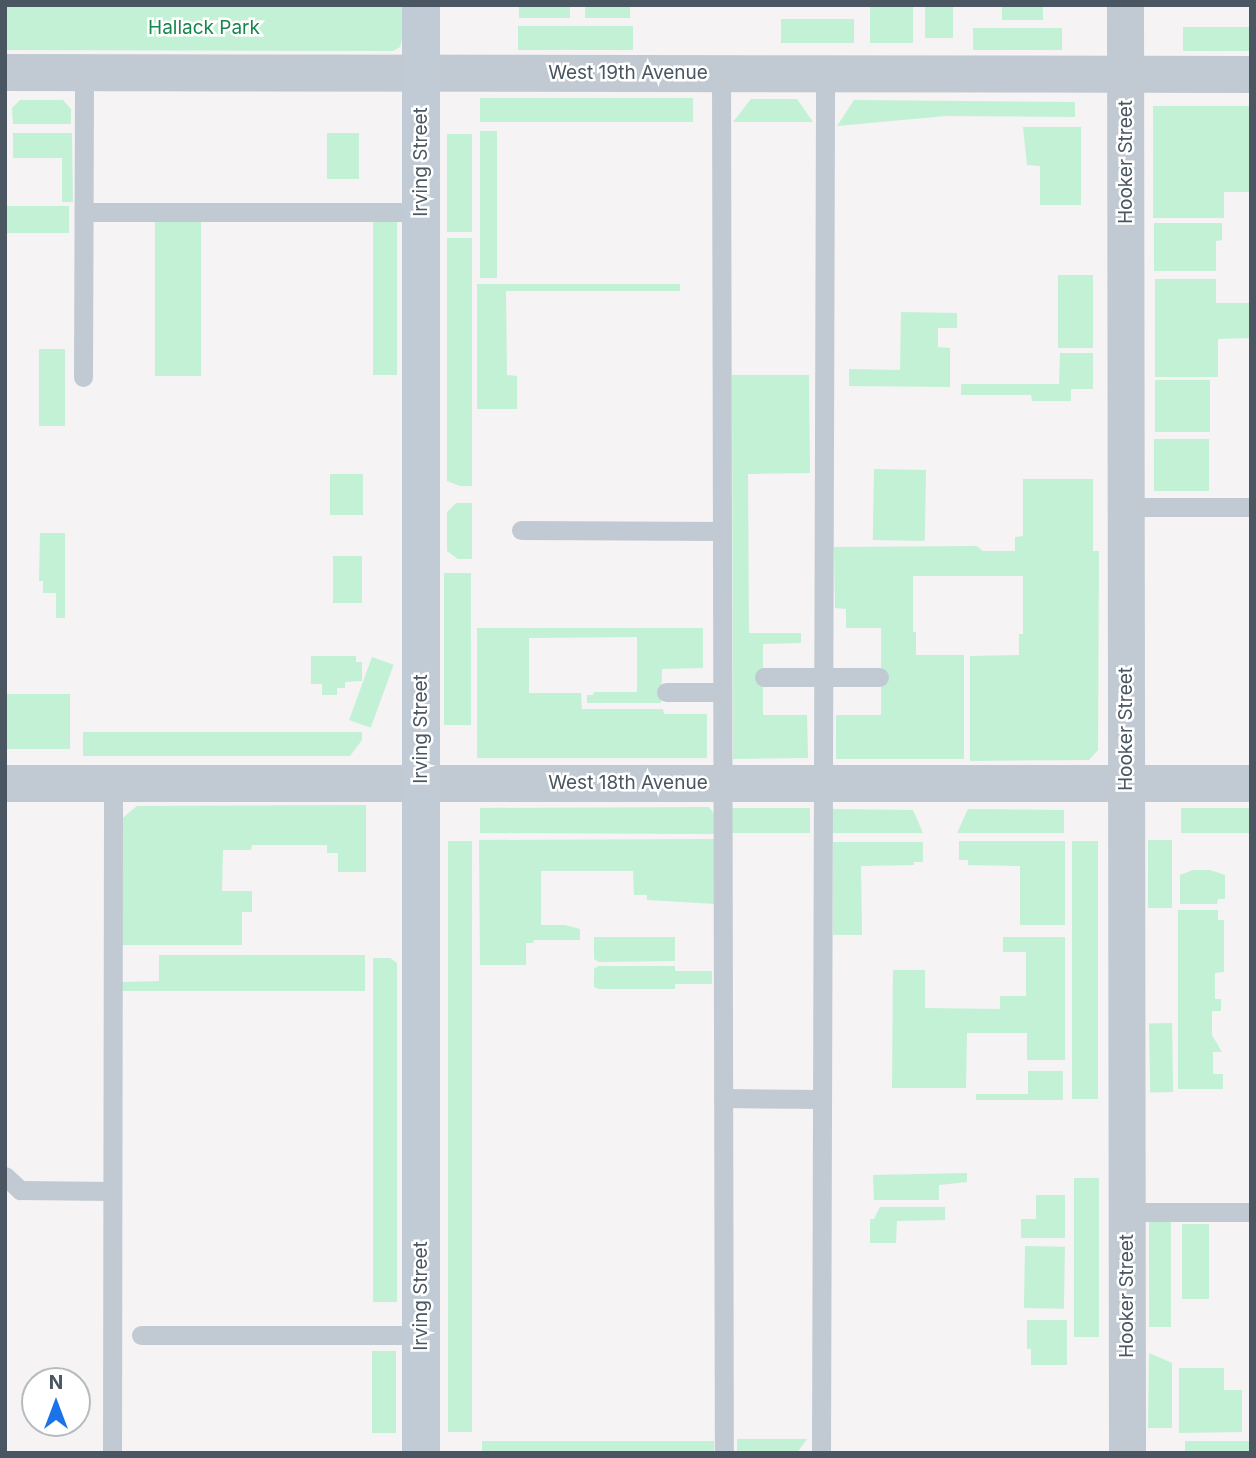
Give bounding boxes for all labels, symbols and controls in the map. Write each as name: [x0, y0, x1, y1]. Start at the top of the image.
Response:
park label: Hallack Park: [148, 17, 260, 39]
street label: West 19th Avenue: [548, 62, 708, 84]
street label: Hooker Street: [1115, 100, 1137, 224]
street label: Irving Street: [410, 107, 432, 217]
street label: Hooker Street: [1115, 667, 1137, 791]
street label: Irving Street: [410, 674, 432, 784]
street label: West 18th Avenue: [548, 772, 708, 794]
street label: Hooker Street: [1116, 1234, 1138, 1358]
street label: Irving Street: [410, 1241, 432, 1351]
north arrow: [21, 1367, 91, 1437]
text: N: [49, 1371, 63, 1394]

